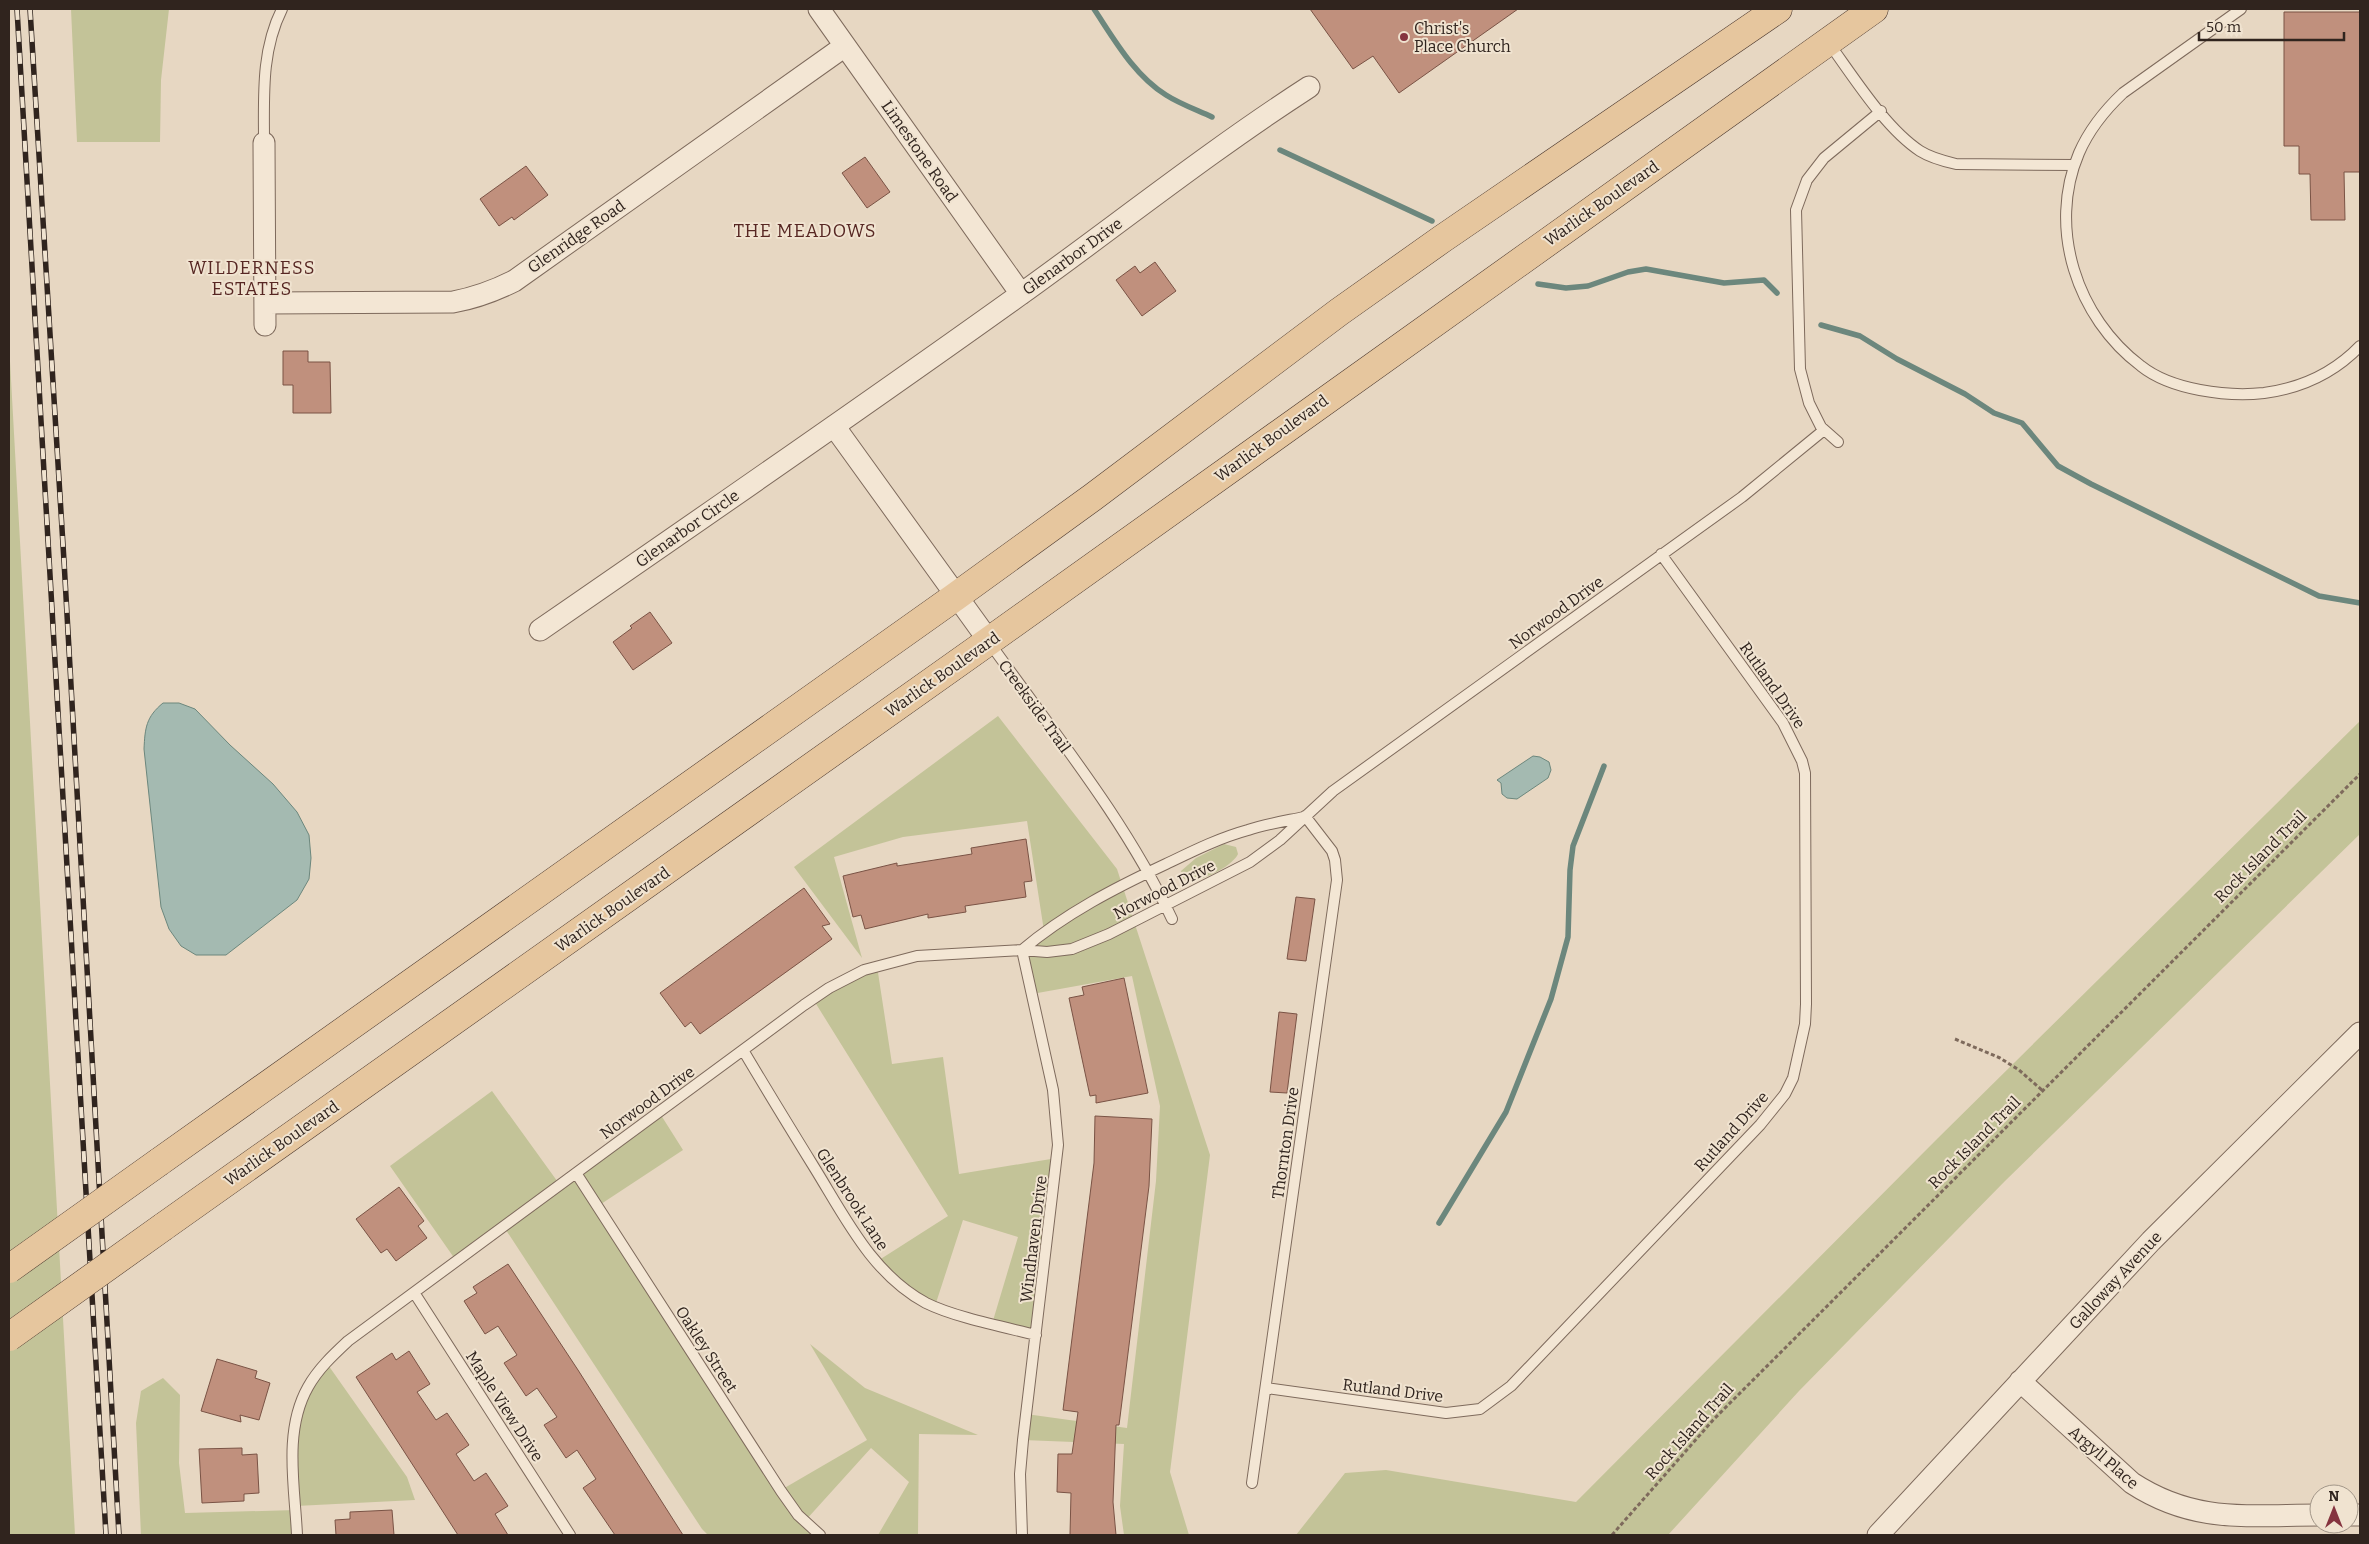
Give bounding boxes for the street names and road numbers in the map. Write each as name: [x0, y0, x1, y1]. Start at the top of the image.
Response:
street label: Limestone Road: [878, 97, 962, 206]
street label: Warlick Boulevard: [1540, 156, 1663, 250]
street label: Glenridge Road: [524, 196, 629, 277]
street label: Glenarbor Drive: [1019, 214, 1126, 299]
street label: Warlick Boulevard: [1211, 391, 1332, 486]
street label: Glenarbor Circle: [632, 486, 743, 571]
street label: Norwood Drive: [1505, 572, 1607, 653]
street label: Warlick Boulevard: [881, 627, 1004, 721]
street label: Rutland Drive: [1736, 638, 1809, 732]
street label: Creekside Trail: [995, 656, 1075, 757]
street label: Rock Island Trail: [2210, 806, 2311, 906]
street label: Norwood Drive: [1110, 856, 1218, 923]
street label: Warlick Boulevard: [551, 862, 674, 956]
street label: Norwood Drive: [596, 1062, 698, 1143]
street label: Thornton Drive: [1268, 1086, 1303, 1200]
street label: Rutland Drive: [1690, 1087, 1772, 1175]
street label: Rock Island Trail: [1924, 1092, 2025, 1192]
street label: Warlick Boulevard: [220, 1096, 343, 1190]
street label: Glenbrook Lane: [812, 1145, 893, 1254]
street label: Windhaven Drive: [1016, 1174, 1051, 1304]
street label: Galloway Avenue: [2065, 1227, 2166, 1333]
street label: Oakley Street: [672, 1303, 742, 1396]
street label: Maple View Drive: [462, 1347, 547, 1465]
street label: Rutland Drive: [1342, 1375, 1444, 1406]
street label: Rock Island Trail: [1641, 1379, 1738, 1483]
street label: Argyll Place: [2065, 1422, 2143, 1493]

